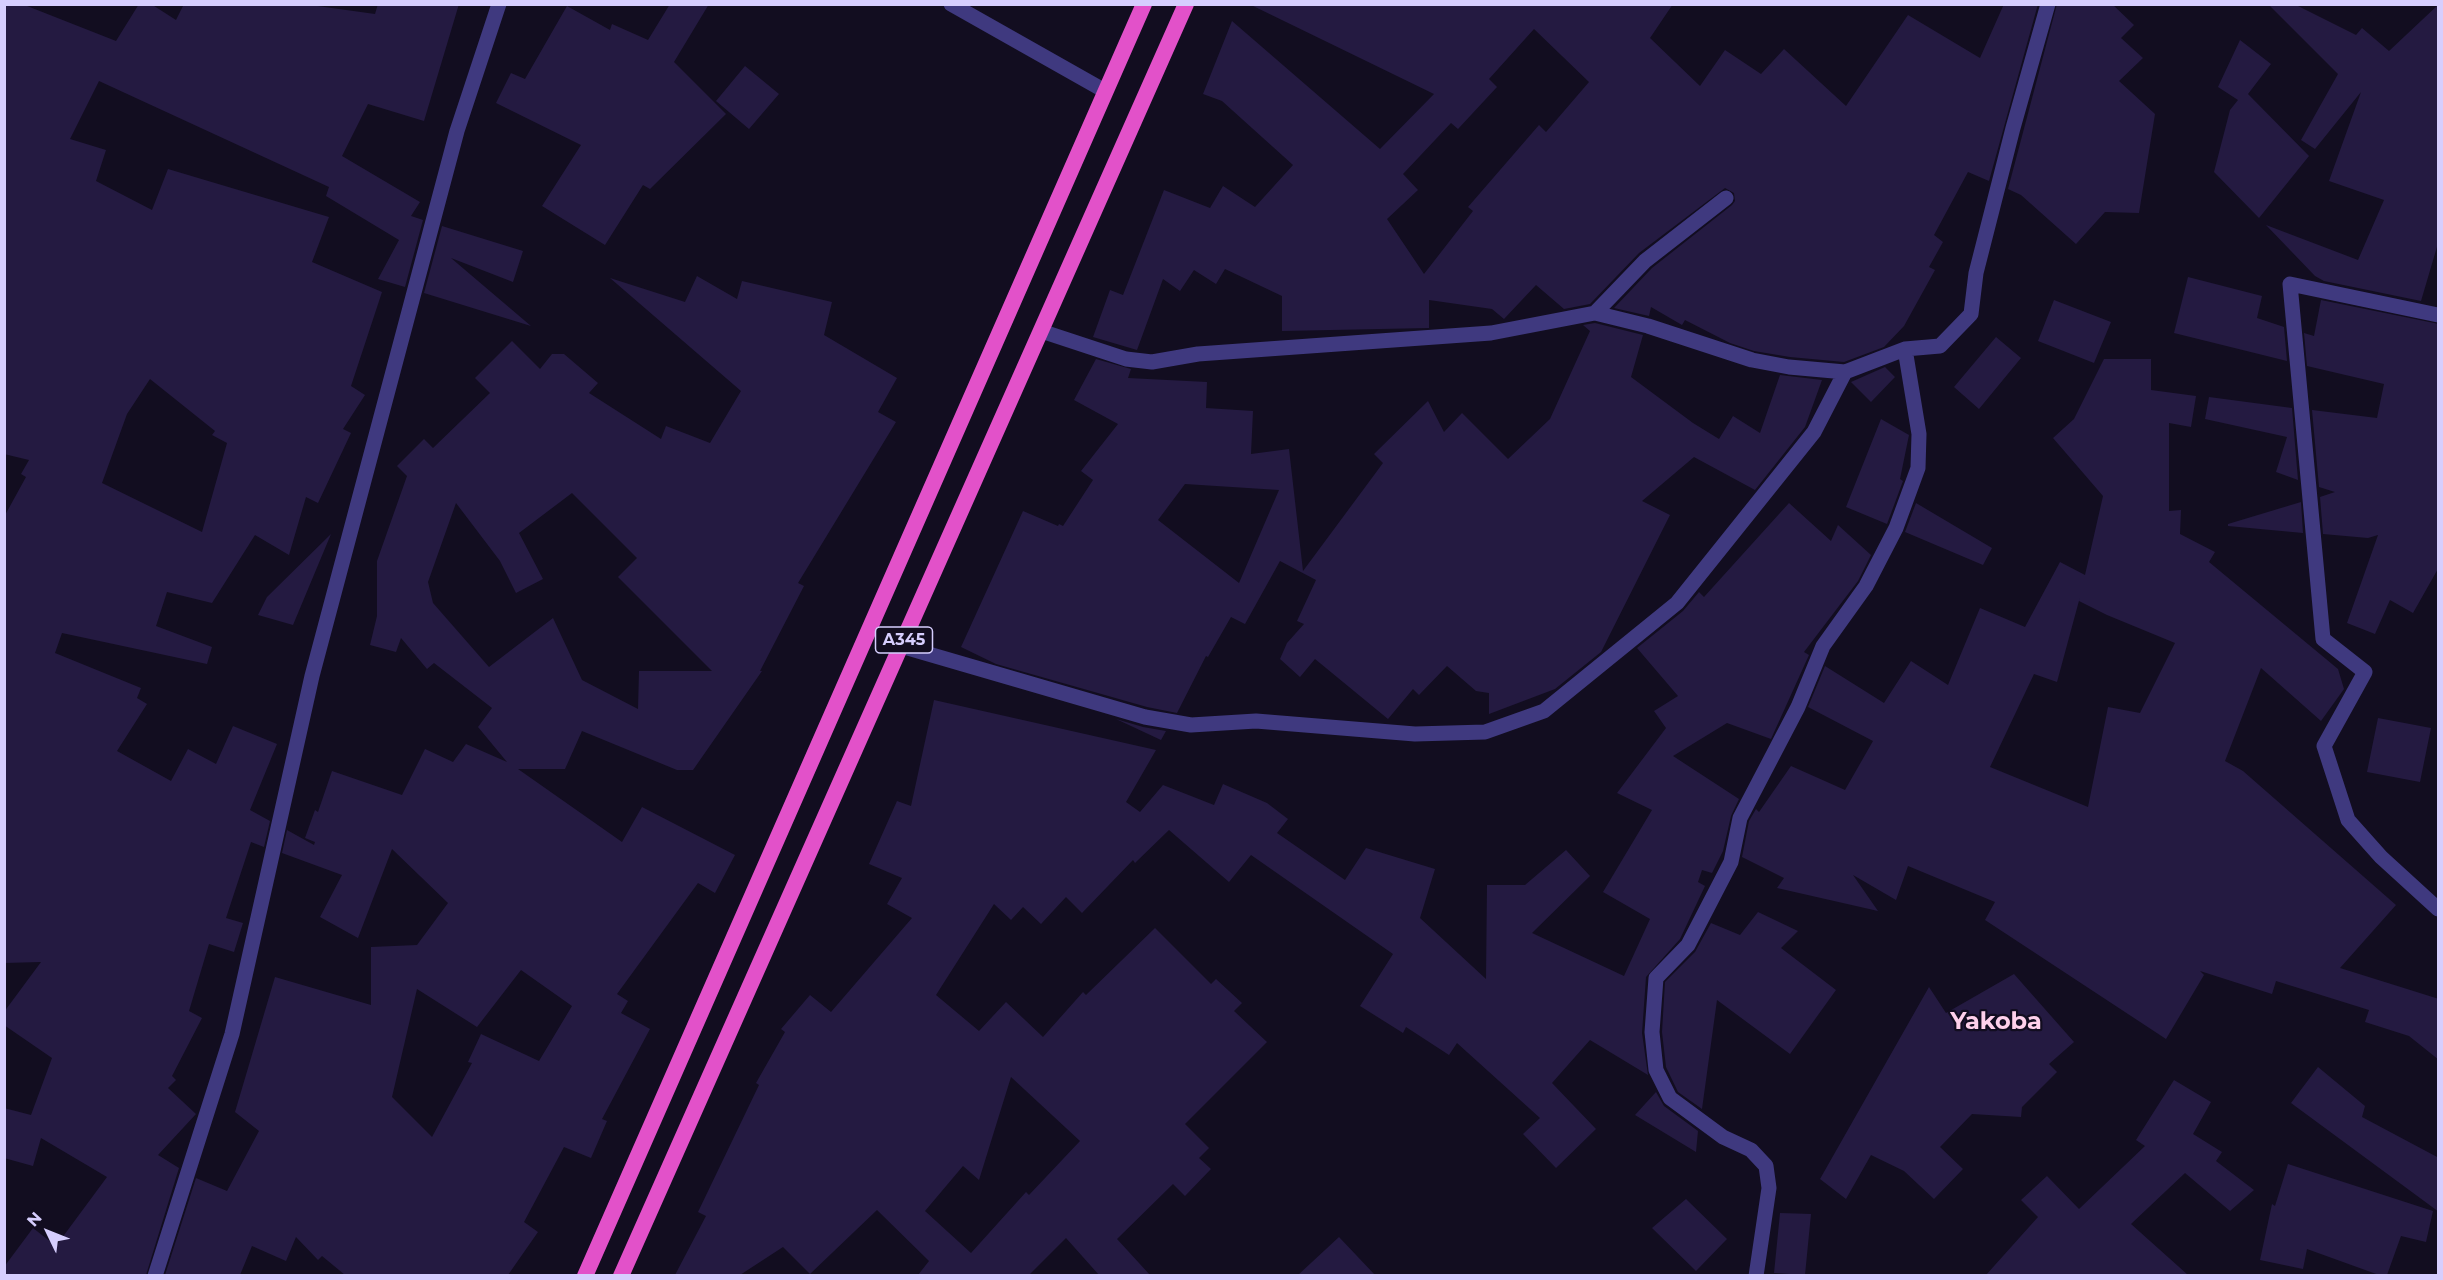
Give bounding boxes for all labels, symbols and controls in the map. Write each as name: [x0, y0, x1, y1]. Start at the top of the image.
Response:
road number: A345: [876, 627, 932, 653]
district label: Yakoba: [1950, 1008, 2042, 1036]
north arrow: [18, 1202, 78, 1262]
text: N: [23, 1208, 46, 1231]

